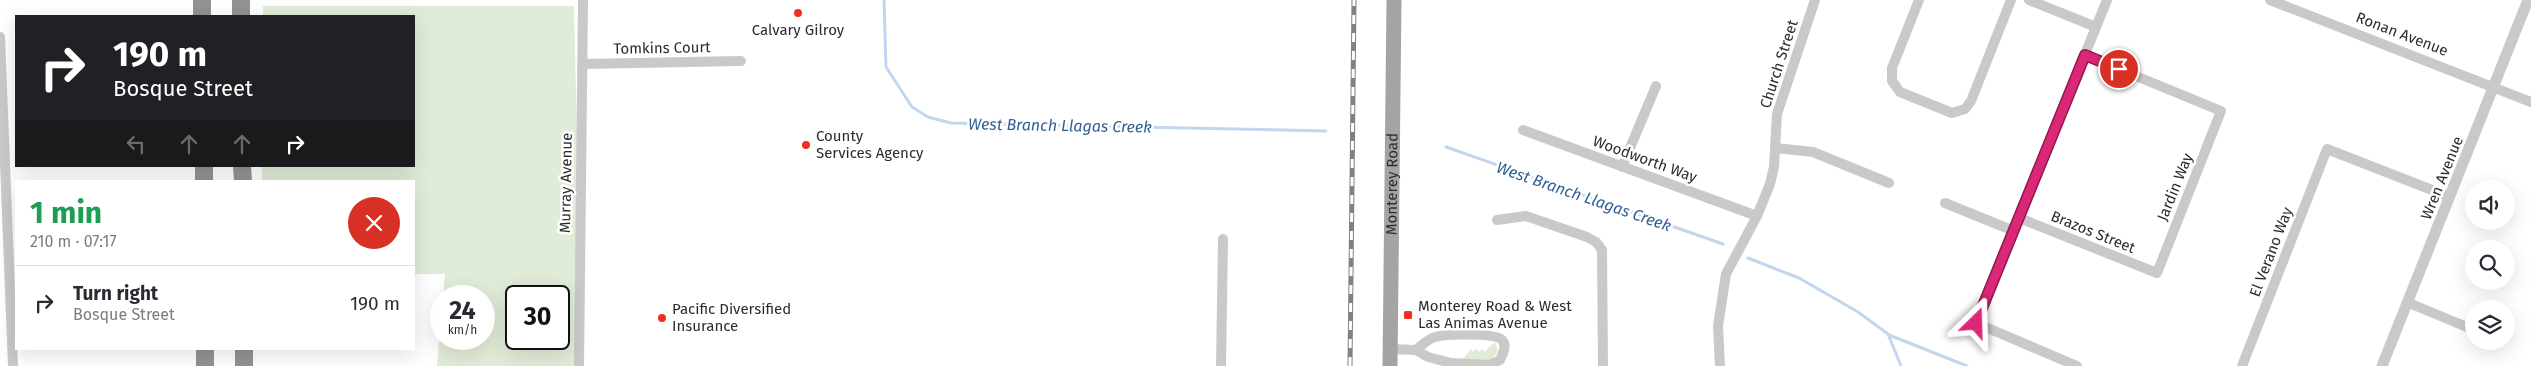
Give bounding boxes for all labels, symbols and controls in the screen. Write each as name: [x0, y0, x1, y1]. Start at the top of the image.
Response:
marker: Calvary Gilroy: [792, 7, 804, 19]
street label: Ronan Avenue: [2353, 8, 2451, 60]
street label: Church Street: [1756, 17, 1802, 110]
place label: Calvary Gilroy: [752, 21, 845, 39]
text: 190 m: [113, 33, 207, 75]
icon: right: [30, 35, 95, 100]
street label: Tomkins Court: [613, 38, 711, 58]
pin: [2098, 48, 2140, 90]
icon: arrive: [2105, 55, 2133, 83]
text: Bosque Street: [113, 75, 253, 102]
water label: West Branch Llagas Creek: [968, 114, 1152, 137]
place label: County Services Agency: [816, 127, 924, 162]
icon: left: [122, 130, 150, 158]
icon: ahead: [175, 130, 203, 158]
icon: ahead: [228, 130, 256, 158]
icon: right: [281, 130, 309, 158]
street label: Woodworth Way: [1590, 132, 1700, 186]
street label: Murray Avenue: [556, 133, 576, 233]
street label: Monterey Road: [1382, 133, 1402, 235]
street label: Wren Avenue: [2417, 134, 2467, 222]
marker: County Services Agency: [800, 139, 812, 151]
street label: Jardin Way: [2153, 150, 2197, 223]
water label: West Branch Llagas Creek: [1494, 158, 1674, 235]
map controls: [2465, 180, 2515, 350]
button: sound: [2465, 180, 2515, 230]
text: 1 min: [30, 195, 102, 231]
button: close: [348, 197, 400, 249]
street label: El Verano Way: [2246, 204, 2297, 299]
street label: Brazos Street: [2048, 207, 2138, 257]
text: 210 m · 07:17: [30, 232, 117, 251]
button: search: [2465, 240, 2515, 290]
text: Turn right: [73, 282, 158, 305]
speed limit sign: 30: [505, 285, 570, 350]
icon: right: [30, 289, 58, 317]
text: 190 m: [350, 292, 400, 315]
text: 24: [449, 296, 476, 326]
position arrow: [1949, 296, 2001, 348]
place label: Monterey Road & West Las Animas Avenue: [1418, 297, 1572, 332]
place label: Pacific Diversified Insurance: [672, 300, 791, 335]
button: layers: [2465, 300, 2515, 350]
text: Bosque Street: [73, 305, 175, 324]
marker: Monterey Road & West Las Animas Avenue: [1402, 309, 1414, 321]
marker: Pacific Diversified Insurance: [656, 312, 668, 324]
text: km/h: [448, 323, 477, 337]

